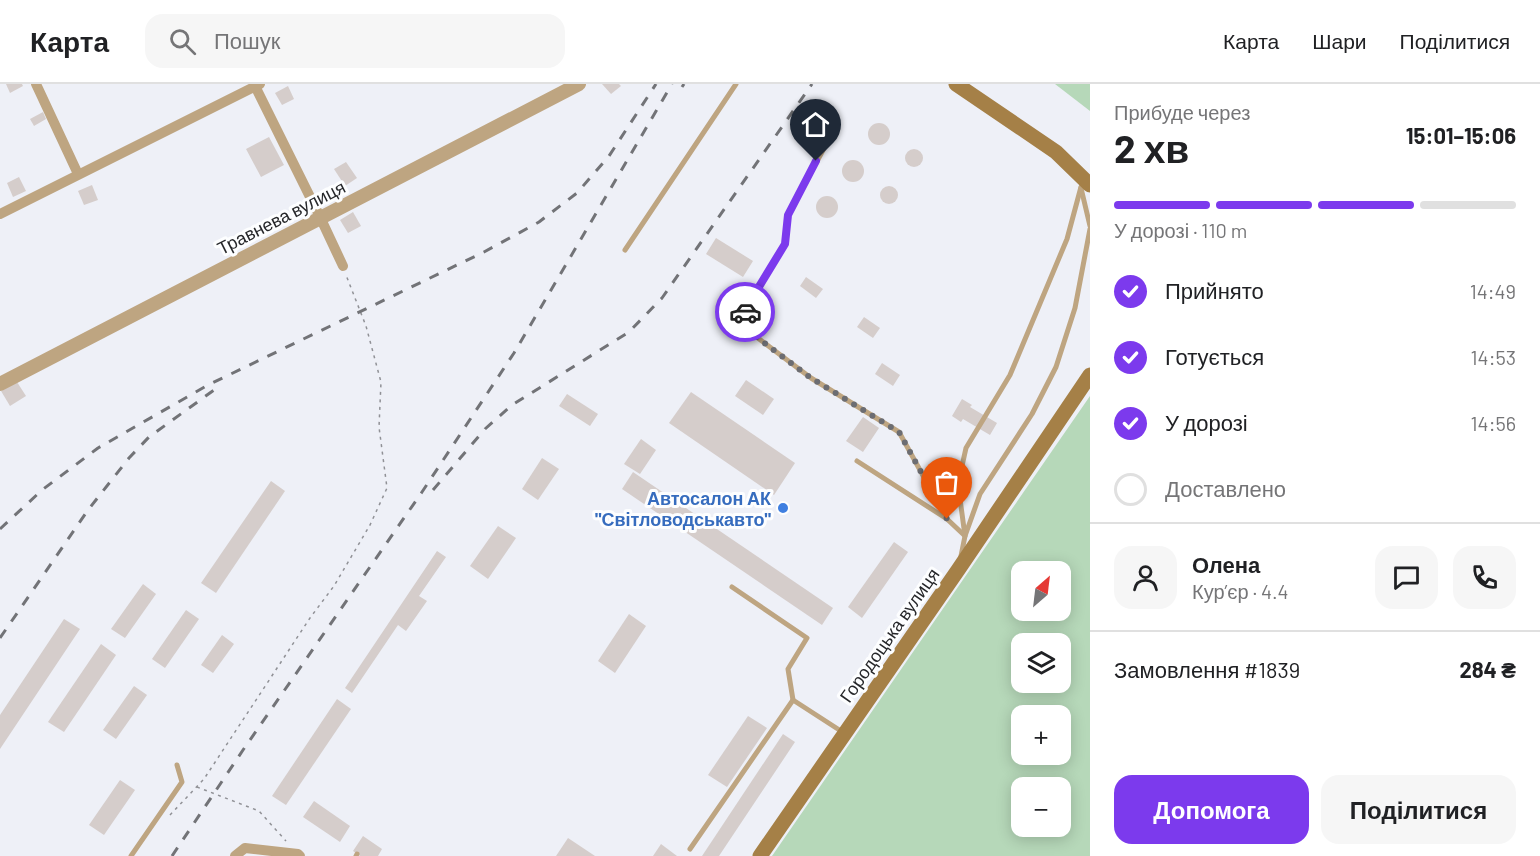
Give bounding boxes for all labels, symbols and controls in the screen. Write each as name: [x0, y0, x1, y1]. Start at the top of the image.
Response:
search box: [145, 14, 565, 68]
text: Карта: [30, 24, 109, 58]
icon: search: [166, 25, 199, 58]
text: Пошук: [214, 27, 280, 53]
text: Карта: [1223, 28, 1279, 53]
text: Шари: [1312, 28, 1367, 53]
text: Поділитися: [1400, 28, 1510, 53]
pin: [790, 99, 841, 161]
text: Прибуде через: [1114, 100, 1250, 124]
icon: home: [799, 108, 832, 141]
text: 15:01–15:06: [1406, 122, 1516, 148]
text: 2 хв: [1114, 124, 1189, 171]
street label: Травнева вулиця: [213, 175, 349, 259]
text: У дорозі · 110 m: [1114, 218, 1247, 242]
icon: check: [1114, 275, 1147, 308]
text: Прийнято: [1165, 277, 1264, 303]
text: 14:49: [1470, 279, 1516, 303]
courier: [715, 282, 775, 342]
icon: car: [729, 296, 762, 329]
icon: check: [1114, 341, 1147, 374]
text: Готується: [1165, 343, 1264, 369]
text: 14:53: [1471, 345, 1516, 369]
icon: check: [1114, 407, 1147, 440]
text: У дорозі: [1165, 409, 1248, 435]
text: 14:56: [1471, 411, 1516, 435]
pin: [921, 457, 972, 519]
icon: bag: [930, 466, 963, 499]
text: Доставлено: [1165, 475, 1286, 501]
place label: Автосалон АК "Світловодськавто": [595, 487, 772, 530]
marker: Автосалон АК "Світловодськавто": [776, 501, 790, 515]
button: person: [1114, 546, 1177, 609]
button: chat: [1375, 546, 1438, 609]
button: phone: [1453, 546, 1516, 609]
text: Олена: [1192, 551, 1260, 577]
north arrow: [1011, 561, 1071, 621]
map controls: [1011, 561, 1071, 837]
street label: Городоцька вулиця: [834, 564, 944, 706]
text: Кур’єр · 4.4: [1192, 579, 1288, 603]
button: layers: [1011, 633, 1071, 693]
text: Замовлення #1839: [1114, 656, 1300, 682]
text: 284 ₴: [1459, 656, 1516, 682]
button: +: [1011, 705, 1071, 765]
button: Допомога: [1114, 775, 1309, 844]
button: Поділитися: [1321, 775, 1516, 844]
button: −: [1011, 777, 1071, 837]

